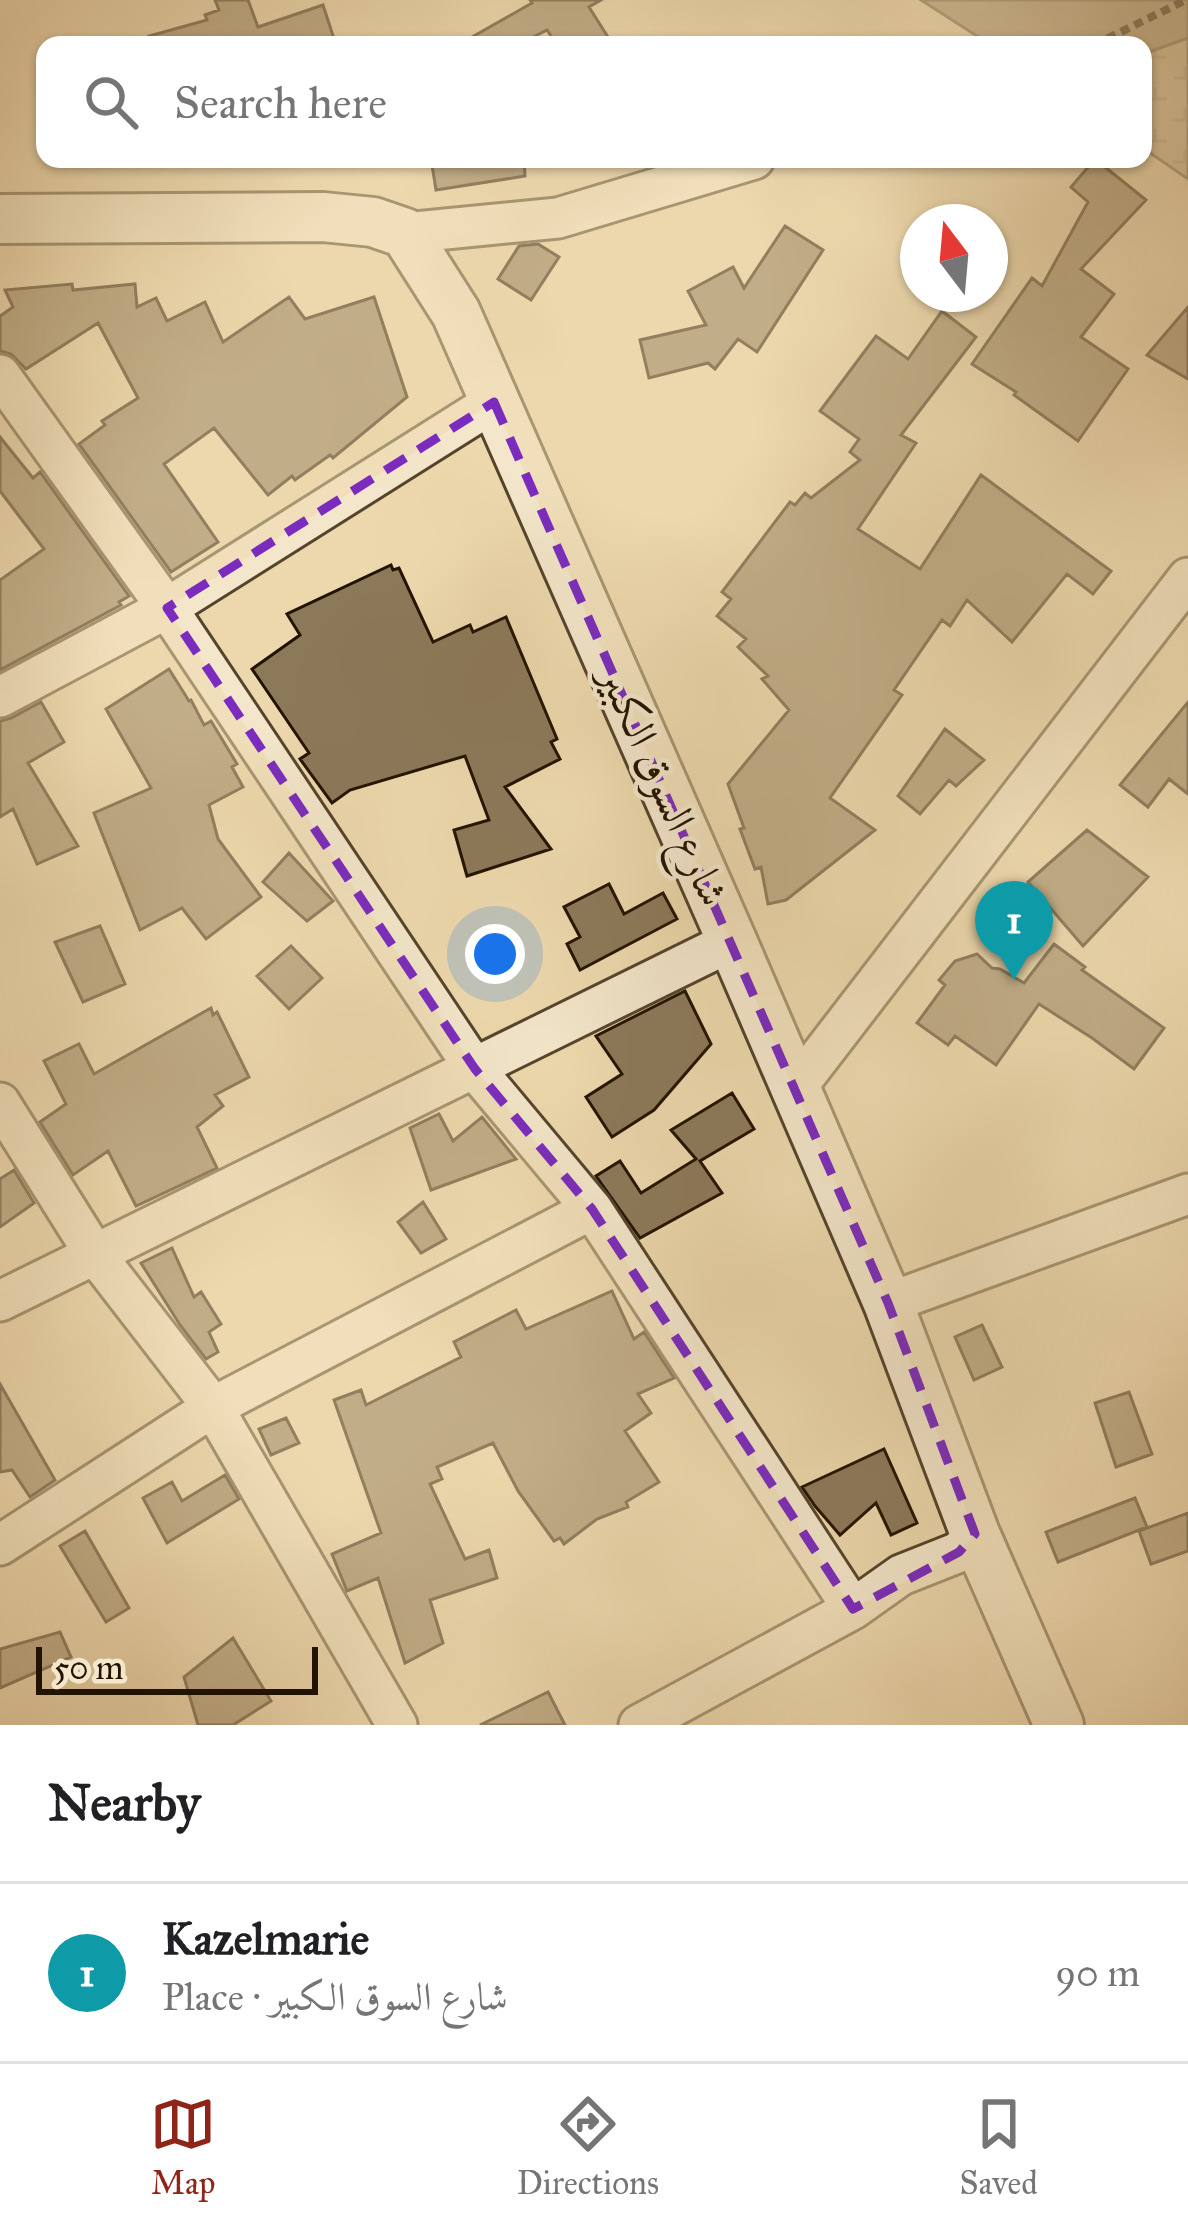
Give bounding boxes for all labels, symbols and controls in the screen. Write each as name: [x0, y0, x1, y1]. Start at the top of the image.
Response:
search box: [36, 36, 1152, 168]
icon: search: [78, 69, 144, 135]
text: Search here: [174, 75, 387, 130]
north arrow: [900, 204, 1008, 312]
street label: شارع السوق الكبير: [578, 654, 740, 918]
pin: 1: [975, 881, 1053, 980]
your location: [465, 924, 525, 984]
scale bar: [36, 1641, 318, 1694]
text: 50 m: [54, 1648, 123, 1688]
text: Nearby: [48, 1772, 200, 1834]
text: Kazelmarie: [162, 1911, 369, 1966]
text: 1: [79, 1949, 95, 1997]
text: 90 m: [1055, 1949, 1140, 1997]
text: Place · شارع السوق الكبير: [162, 1973, 508, 2021]
tab: Map: [150, 2091, 216, 2203]
tab: Directions: [517, 2091, 659, 2203]
tab: Saved: [959, 2091, 1038, 2203]

